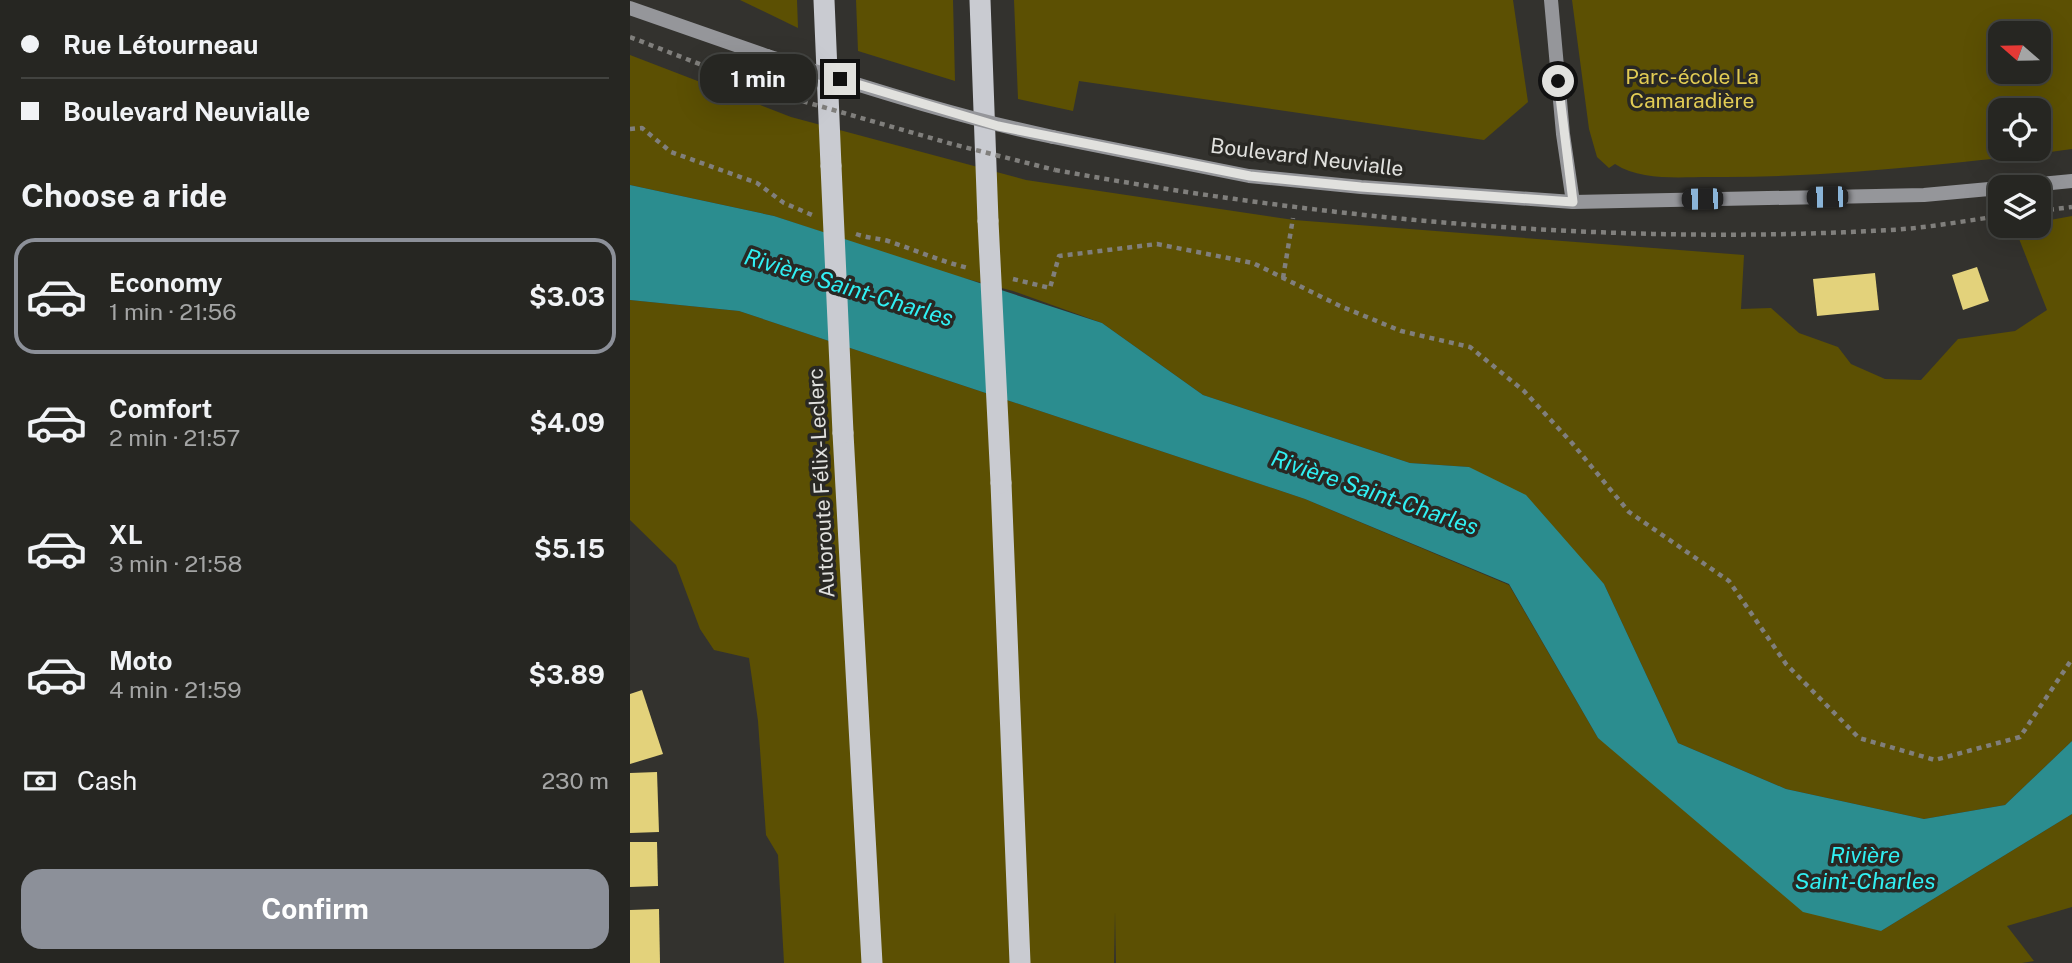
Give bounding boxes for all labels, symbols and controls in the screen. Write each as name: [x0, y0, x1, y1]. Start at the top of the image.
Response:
north arrow: [1988, 21, 2051, 84]
map controls: [1988, 21, 2051, 238]
text: Rue Létourneau: [63, 29, 259, 60]
callout: 1 min: [700, 55, 816, 104]
route end: [824, 63, 856, 95]
park label: Parc-école La Camaradière: [1625, 64, 1759, 113]
text: 1 min: [730, 65, 786, 92]
route start: [1542, 65, 1574, 97]
text: Boulevard Neuvialle: [63, 96, 310, 127]
button: locate: [1988, 98, 2051, 161]
street label: Boulevard Neuvialle: [1209, 133, 1405, 181]
button: layers: [1988, 175, 2051, 238]
text: Choose a ride: [21, 177, 227, 214]
car: [1806, 186, 1849, 208]
car: [1681, 188, 1724, 210]
water label: Rivière Saint-Charles: [741, 242, 957, 332]
icon: car: [25, 265, 88, 328]
text: Economy: [109, 267, 222, 298]
text: $3.03: [529, 281, 605, 312]
text: 1 min · 21:56: [109, 298, 237, 325]
street label: Autoroute Félix-Leclerc: [802, 367, 840, 599]
icon: car: [25, 391, 88, 454]
text: Comfort: [109, 393, 212, 424]
text: $4.09: [529, 407, 605, 438]
text: 2 min · 21:57: [109, 424, 240, 451]
water label: Rivière Saint-Charles: [1268, 444, 1482, 540]
icon: car: [25, 517, 88, 580]
text: XL: [109, 519, 143, 550]
text: $5.15: [534, 533, 605, 564]
text: 3 min · 21:58: [109, 550, 242, 577]
icon: car: [25, 643, 88, 706]
text: Moto: [109, 645, 172, 676]
text: $3.89: [529, 659, 605, 690]
text: 4 min · 21:59: [109, 676, 242, 703]
icon: cash: [21, 762, 59, 800]
text: Cash: [77, 765, 137, 796]
text: 230 m: [541, 767, 609, 794]
water label: Rivière Saint-Charles: [1795, 841, 1936, 894]
button: Confirm: [21, 869, 609, 949]

